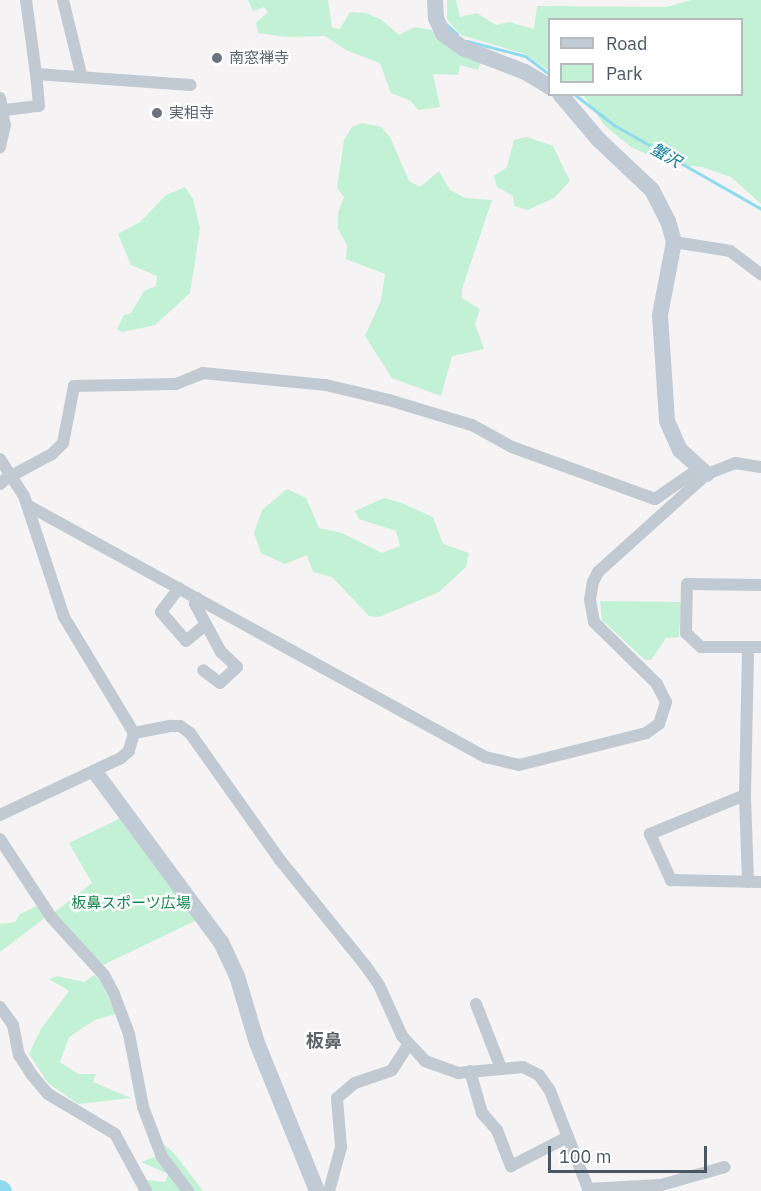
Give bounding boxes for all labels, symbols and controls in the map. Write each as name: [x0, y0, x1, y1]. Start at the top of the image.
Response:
legend: [548, 18, 743, 96]
text: Road: [606, 32, 647, 55]
place label: 南窓禅寺: [229, 49, 289, 67]
marker: 南窓禅寺: [210, 51, 224, 65]
text: Park: [606, 62, 642, 85]
place label: 実相寺: [169, 104, 214, 122]
marker: 実相寺: [150, 106, 164, 120]
water label: 蟹沢: [647, 139, 685, 171]
park label: 板鼻スポーツ広場: [71, 894, 191, 912]
district label: 板鼻: [306, 1030, 342, 1052]
scale bar: [551, 1134, 710, 1172]
text: 100 m: [559, 1145, 611, 1168]

